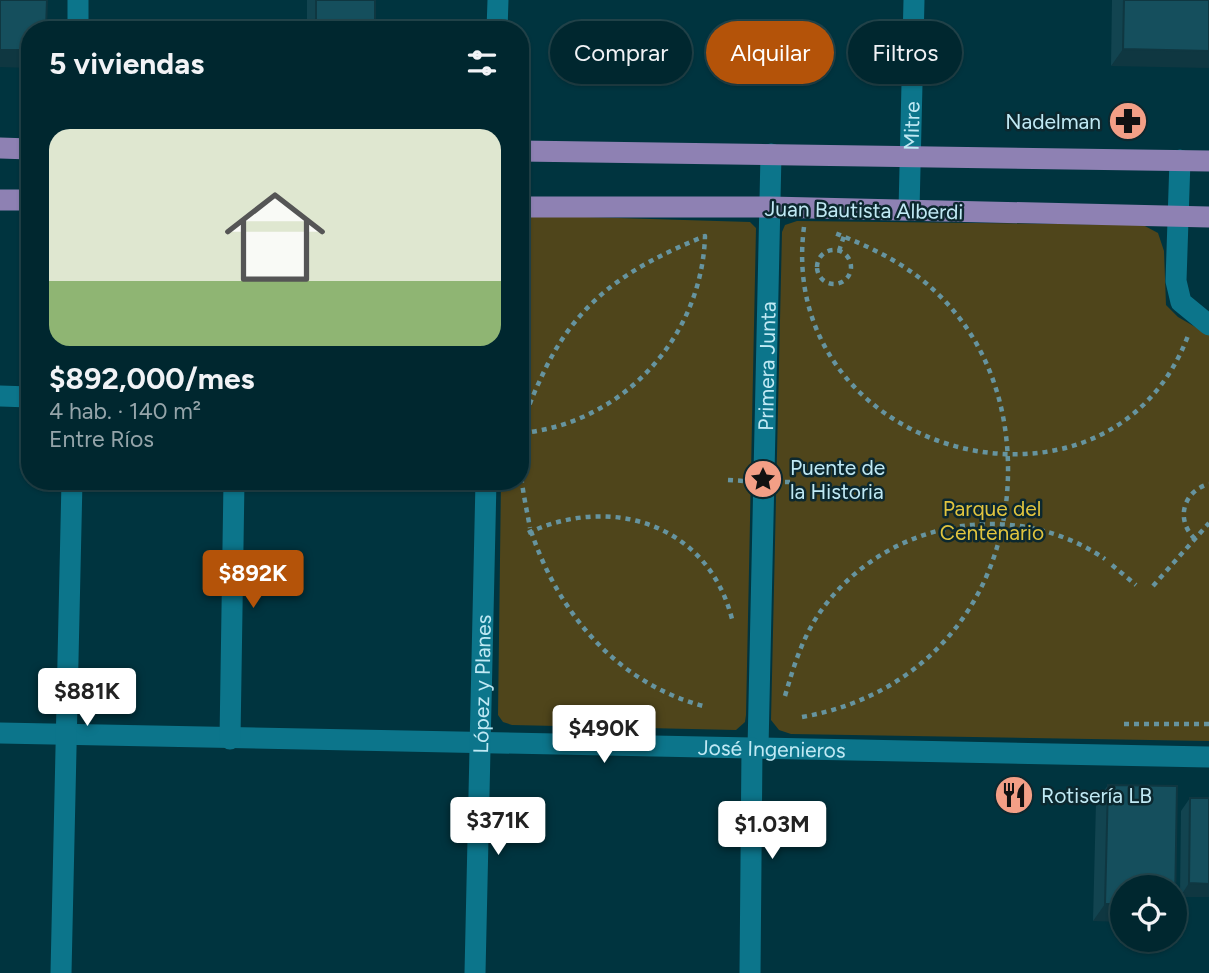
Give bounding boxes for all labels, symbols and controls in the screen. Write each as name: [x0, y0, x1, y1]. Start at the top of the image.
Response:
chip: Comprar: [550, 21, 692, 84]
chip: Alquilar: [706, 21, 834, 84]
chip: Filtros: [848, 21, 962, 84]
icon: filters: [463, 44, 501, 82]
text: 5 viviendas: [49, 45, 204, 82]
pharmacy icon: Nadelman: [1107, 100, 1149, 142]
street label: Mitre: [898, 101, 924, 151]
place label: Nadelman: [1005, 109, 1101, 134]
icon: home: [212, 174, 338, 300]
street label: Juan Bautista Alberdi: [764, 196, 964, 224]
street label: Primera Junta: [752, 301, 780, 431]
text: $892,000/mes: [49, 360, 255, 397]
text: 4 hab. · 140 m²: [49, 397, 201, 425]
text: Entre Ríos: [49, 425, 154, 453]
place label: Puente de la Historia: [790, 455, 885, 504]
place icon: Puente de la Historia: [742, 458, 784, 500]
park label: Parque del Centenario: [940, 496, 1044, 545]
pin: $892K: [204, 550, 302, 610]
text: $892K: [219, 559, 287, 587]
street label: López y Planes: [467, 614, 496, 754]
pin: $881K: [38, 668, 136, 728]
text: $881K: [54, 677, 120, 705]
pin: $490K: [555, 706, 653, 765]
text: $490K: [569, 714, 639, 742]
street label: José Ingenieros: [698, 734, 846, 762]
restaurant icon: Rotisería LB: [993, 774, 1035, 816]
place label: Rotisería LB: [1041, 783, 1152, 808]
pin: $371K: [449, 798, 547, 857]
pin: $1.03M: [715, 802, 829, 861]
text: $371K: [466, 806, 530, 834]
text: $1.03M: [734, 810, 810, 838]
map controls: [1110, 875, 1187, 952]
button: locate: [1110, 875, 1187, 952]

